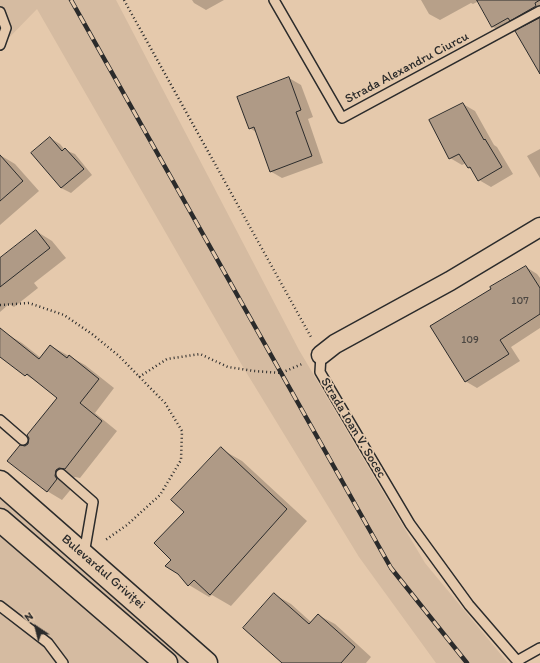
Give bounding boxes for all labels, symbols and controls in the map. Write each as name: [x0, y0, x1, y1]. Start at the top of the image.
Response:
street label: Strada Alexandru Ciurcu: [343, 29, 471, 107]
house number: 107: [511, 294, 529, 308]
house number: 109: [461, 333, 479, 347]
street label: Strada Ioan V. Socec: [317, 375, 389, 481]
street label: Bulevardul Griviței: [58, 531, 148, 613]
north arrow: [16, 607, 56, 647]
text: N: [22, 609, 36, 624]

